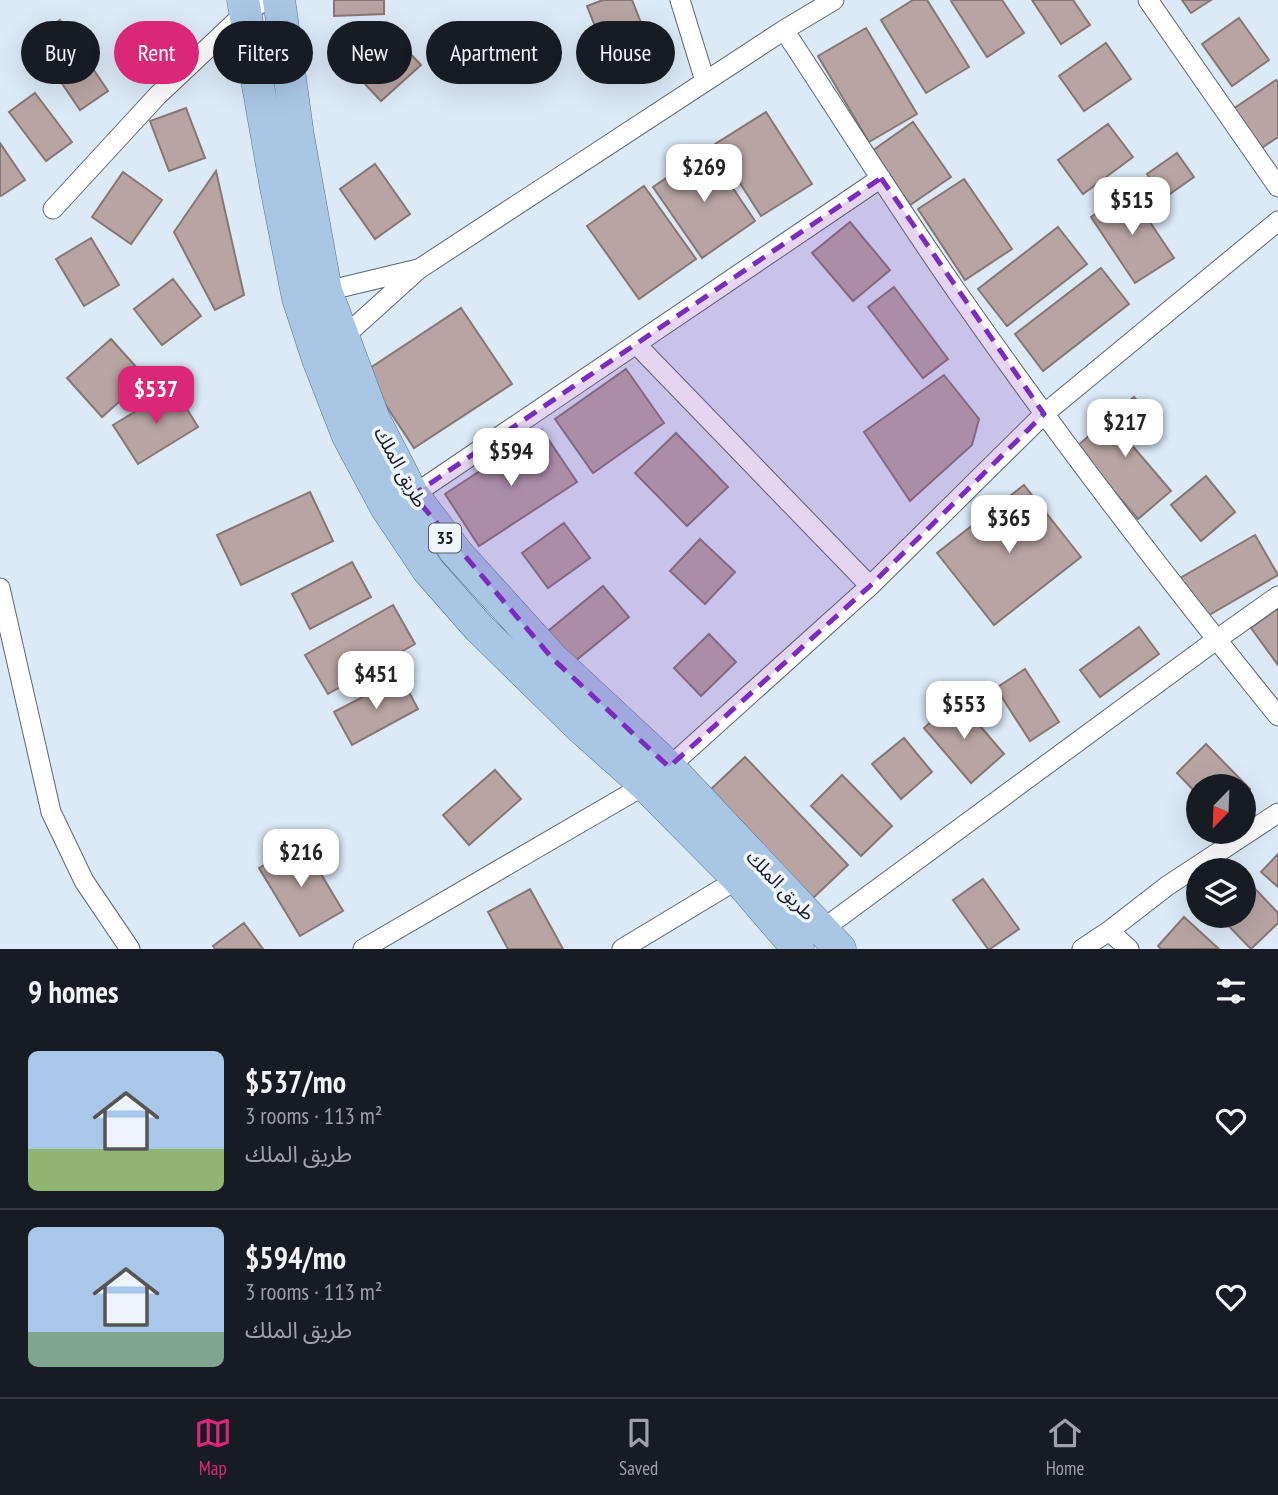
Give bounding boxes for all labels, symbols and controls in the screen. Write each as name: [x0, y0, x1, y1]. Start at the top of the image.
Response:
chip: Buy: [21, 21, 100, 84]
chip: Rent: [114, 21, 199, 84]
chip: Filters: [213, 21, 313, 84]
chip: New: [327, 21, 412, 84]
chip: Apartment: [426, 21, 562, 84]
chip: House: [576, 21, 675, 84]
pin: $269: [663, 144, 745, 204]
text: $269: [682, 152, 726, 181]
pin: $515: [1091, 177, 1173, 237]
text: $515: [1110, 185, 1154, 214]
pin: $537: [115, 366, 197, 426]
text: $537: [134, 374, 178, 403]
pin: $217: [1084, 400, 1166, 459]
text: $217: [1103, 407, 1147, 436]
street label: طريق الملك: [369, 422, 433, 512]
pin: $594: [470, 428, 552, 488]
text: $594: [489, 436, 533, 465]
pin: $365: [968, 496, 1050, 555]
text: $365: [987, 503, 1031, 532]
road number: 35: [429, 524, 461, 552]
pin: $451: [335, 652, 417, 711]
text: $451: [354, 659, 398, 688]
pin: $553: [923, 682, 1005, 741]
text: $553: [942, 689, 986, 718]
north arrow: [1186, 774, 1256, 844]
map controls: [1186, 774, 1256, 928]
pin: $216: [260, 830, 342, 889]
text: $216: [279, 837, 323, 866]
street label: طريق الملك: [742, 845, 820, 925]
button: layers: [1186, 858, 1256, 928]
text: 9 homes: [28, 972, 119, 1011]
icon: filters: [1212, 972, 1250, 1010]
text: $537/mo: [245, 1062, 346, 1101]
icon: home: [84, 1079, 168, 1163]
text: 3 rooms · 113 m²: [245, 1101, 382, 1130]
icon: heart: [1212, 1102, 1250, 1140]
text: طريق الملك: [245, 1139, 352, 1168]
text: $594/mo: [245, 1238, 346, 1277]
icon: home: [84, 1255, 168, 1339]
text: 3 rooms · 113 m²: [245, 1277, 382, 1306]
icon: heart: [1212, 1278, 1250, 1316]
text: طريق الملك: [245, 1315, 352, 1344]
tab: Map: [194, 1414, 232, 1480]
tab: Saved: [619, 1414, 658, 1480]
tab: Home: [1046, 1414, 1084, 1480]

